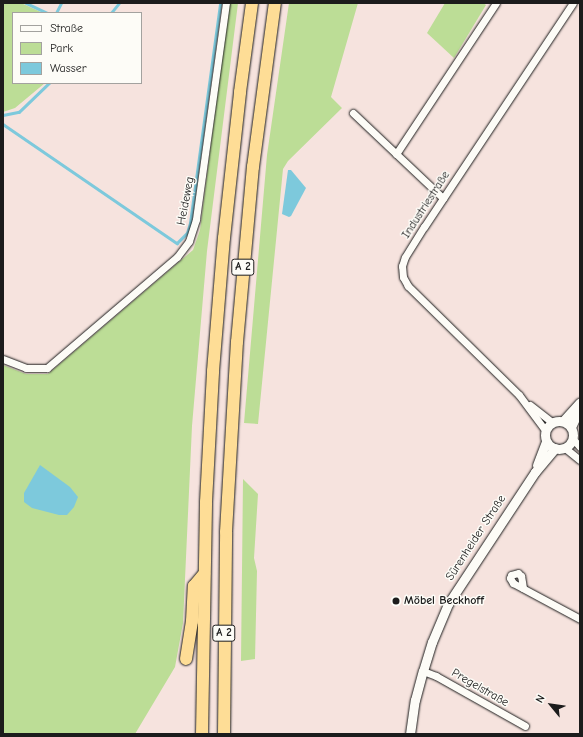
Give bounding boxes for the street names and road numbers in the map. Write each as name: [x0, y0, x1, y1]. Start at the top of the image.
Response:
street label: Industriestraße: [399, 169, 453, 241]
street label: Heideweg: [174, 176, 198, 226]
road number: A 2: [231, 258, 255, 276]
street label: Sürenheider Straße: [443, 492, 509, 584]
road number: A 2: [212, 624, 236, 642]
street label: Pregelstraße: [449, 666, 511, 710]

